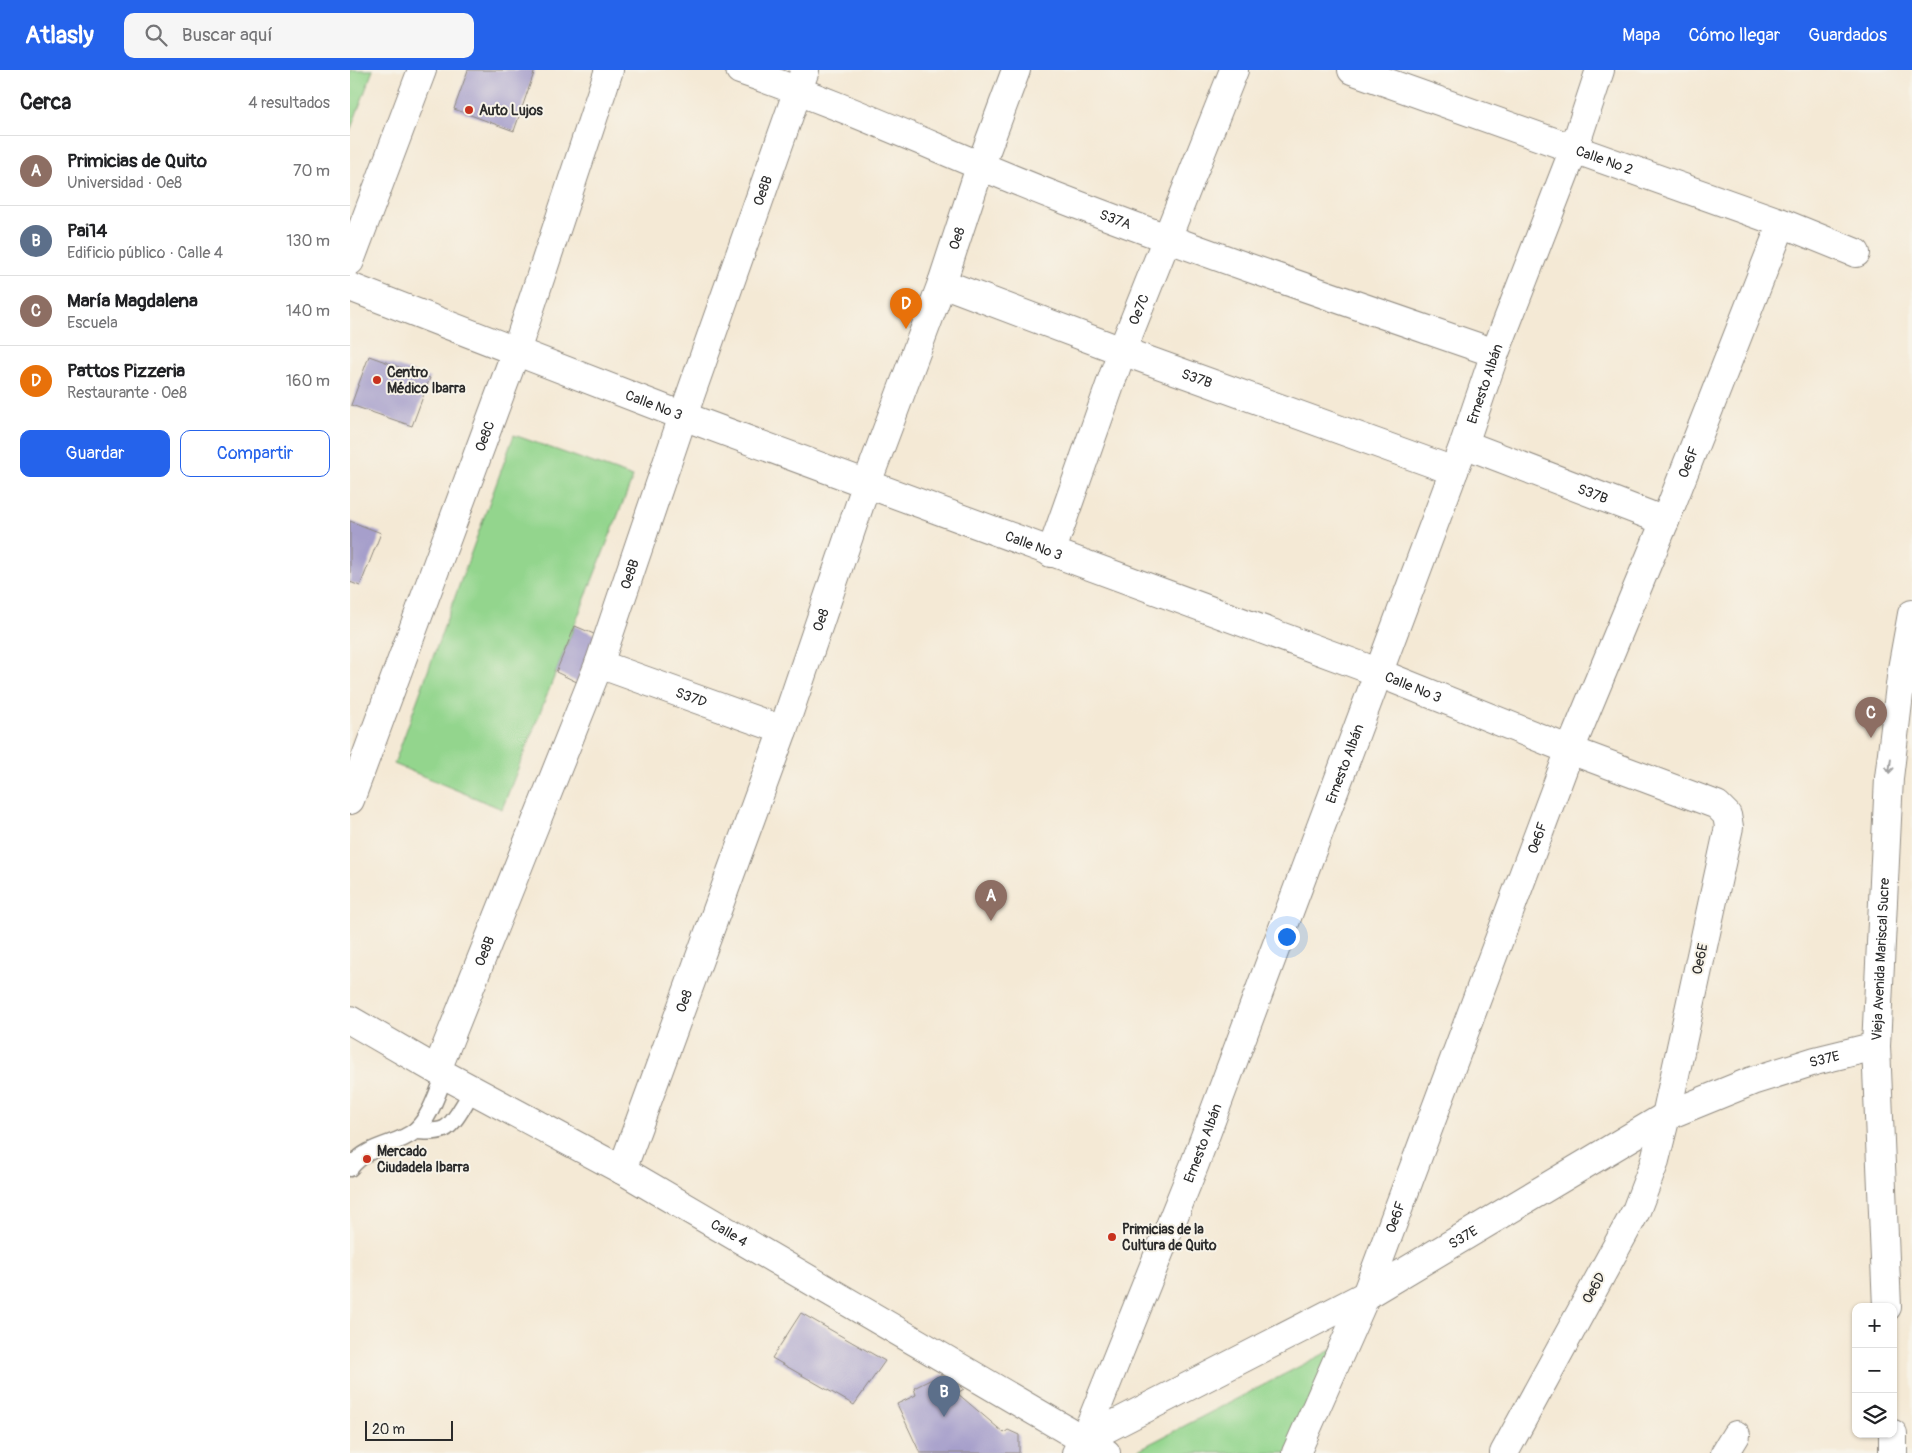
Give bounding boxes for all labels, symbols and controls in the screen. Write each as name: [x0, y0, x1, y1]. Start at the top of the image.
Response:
search box: [124, 13, 474, 58]
text: Atlasly: [25, 21, 94, 50]
icon: search: [142, 21, 170, 49]
text: Buscar aquí: [182, 23, 273, 47]
text: Mapa: [1622, 24, 1660, 47]
text: Cómo llegar: [1688, 24, 1780, 47]
text: Guardados: [1808, 24, 1887, 47]
text: Cerca: [20, 89, 71, 116]
text: 4 resultados: [248, 93, 330, 113]
place label: Auto Lujos: [479, 102, 543, 119]
marker: Auto Lujos: [463, 104, 475, 116]
street label: Calle No 2: [1574, 142, 1636, 178]
text: Primicias de Quito: [67, 149, 207, 173]
text: A: [31, 161, 41, 181]
text: 70 m: [293, 161, 330, 181]
text: Universidad · Oe8: [67, 173, 182, 193]
street label: Oe8B: [749, 173, 776, 208]
street label: S37A: [1097, 206, 1134, 233]
text: Pai14: [67, 219, 107, 243]
street label: Oe8: [945, 225, 968, 252]
text: B: [31, 231, 41, 251]
text: 130 m: [286, 231, 330, 251]
text: Edificio público · Calle 4: [67, 243, 223, 263]
pin: D: [890, 288, 922, 329]
text: María Magdalena: [67, 289, 198, 313]
street label: Oe7C: [1125, 291, 1153, 327]
text: C: [31, 301, 41, 321]
text: 140 m: [286, 301, 330, 321]
text: Escuela: [67, 313, 118, 333]
street label: Ernesto Albán: [1463, 341, 1506, 426]
text: Pattos Pizzeria: [67, 359, 185, 383]
place label: Centro Médico Ibarra: [387, 364, 466, 397]
street label: S37B: [1179, 365, 1215, 391]
text: D: [31, 371, 41, 391]
text: 160 m: [286, 371, 330, 391]
marker: Centro Médico Ibarra: [371, 374, 383, 386]
text: Restaurante · Oe8: [67, 383, 187, 403]
street label: Calle No 3: [623, 386, 685, 424]
street label: Oe8C: [471, 418, 498, 454]
button: Guardar: [20, 430, 170, 477]
button: Compartir: [180, 430, 330, 477]
street label: Oe6F: [1674, 444, 1702, 480]
street label: S37B: [1575, 480, 1611, 507]
street label: Calle No 3: [1003, 527, 1065, 564]
street label: Oe8B: [616, 557, 642, 591]
street label: Oe8: [809, 606, 832, 633]
street label: Calle No 3: [1382, 668, 1444, 706]
street label: S37D: [673, 684, 709, 711]
pin: C: [1855, 697, 1887, 738]
street label: Ernesto Albán: [1322, 722, 1367, 806]
one-way arrow: [1885, 758, 1895, 774]
street label: Oe6F: [1524, 820, 1551, 856]
street label: Vieja Avenida Mariscal Sucre: [1868, 877, 1893, 1041]
pin: A: [975, 880, 1007, 921]
your location: [1274, 924, 1300, 950]
street label: Oe8B: [471, 934, 498, 969]
street label: Oe6E: [1688, 942, 1712, 976]
street label: Oe8: [672, 987, 696, 1015]
street label: S37E: [1807, 1047, 1841, 1071]
street label: Ernesto Albán: [1180, 1101, 1225, 1185]
place label: Mercado Ciudadela Ibarra: [377, 1143, 470, 1176]
marker: Mercado Ciudadela Ibarra: [361, 1153, 373, 1165]
street label: Oe6F: [1382, 1199, 1409, 1235]
street label: Calle 4: [708, 1215, 751, 1250]
place label: Primicias de la Cultura de Quito: [1122, 1221, 1217, 1254]
street label: S37E: [1445, 1222, 1480, 1252]
marker: Primicias de la Cultura de Quito: [1106, 1231, 1118, 1243]
street label: Oe6D: [1579, 1269, 1609, 1306]
map controls: [1852, 1303, 1897, 1438]
button: +: [1852, 1303, 1897, 1348]
button: −: [1852, 1348, 1897, 1393]
pin: B: [928, 1376, 960, 1417]
button: layers: [1852, 1393, 1897, 1438]
scale bar: [365, 1418, 452, 1441]
text: 20 m: [372, 1421, 405, 1438]

